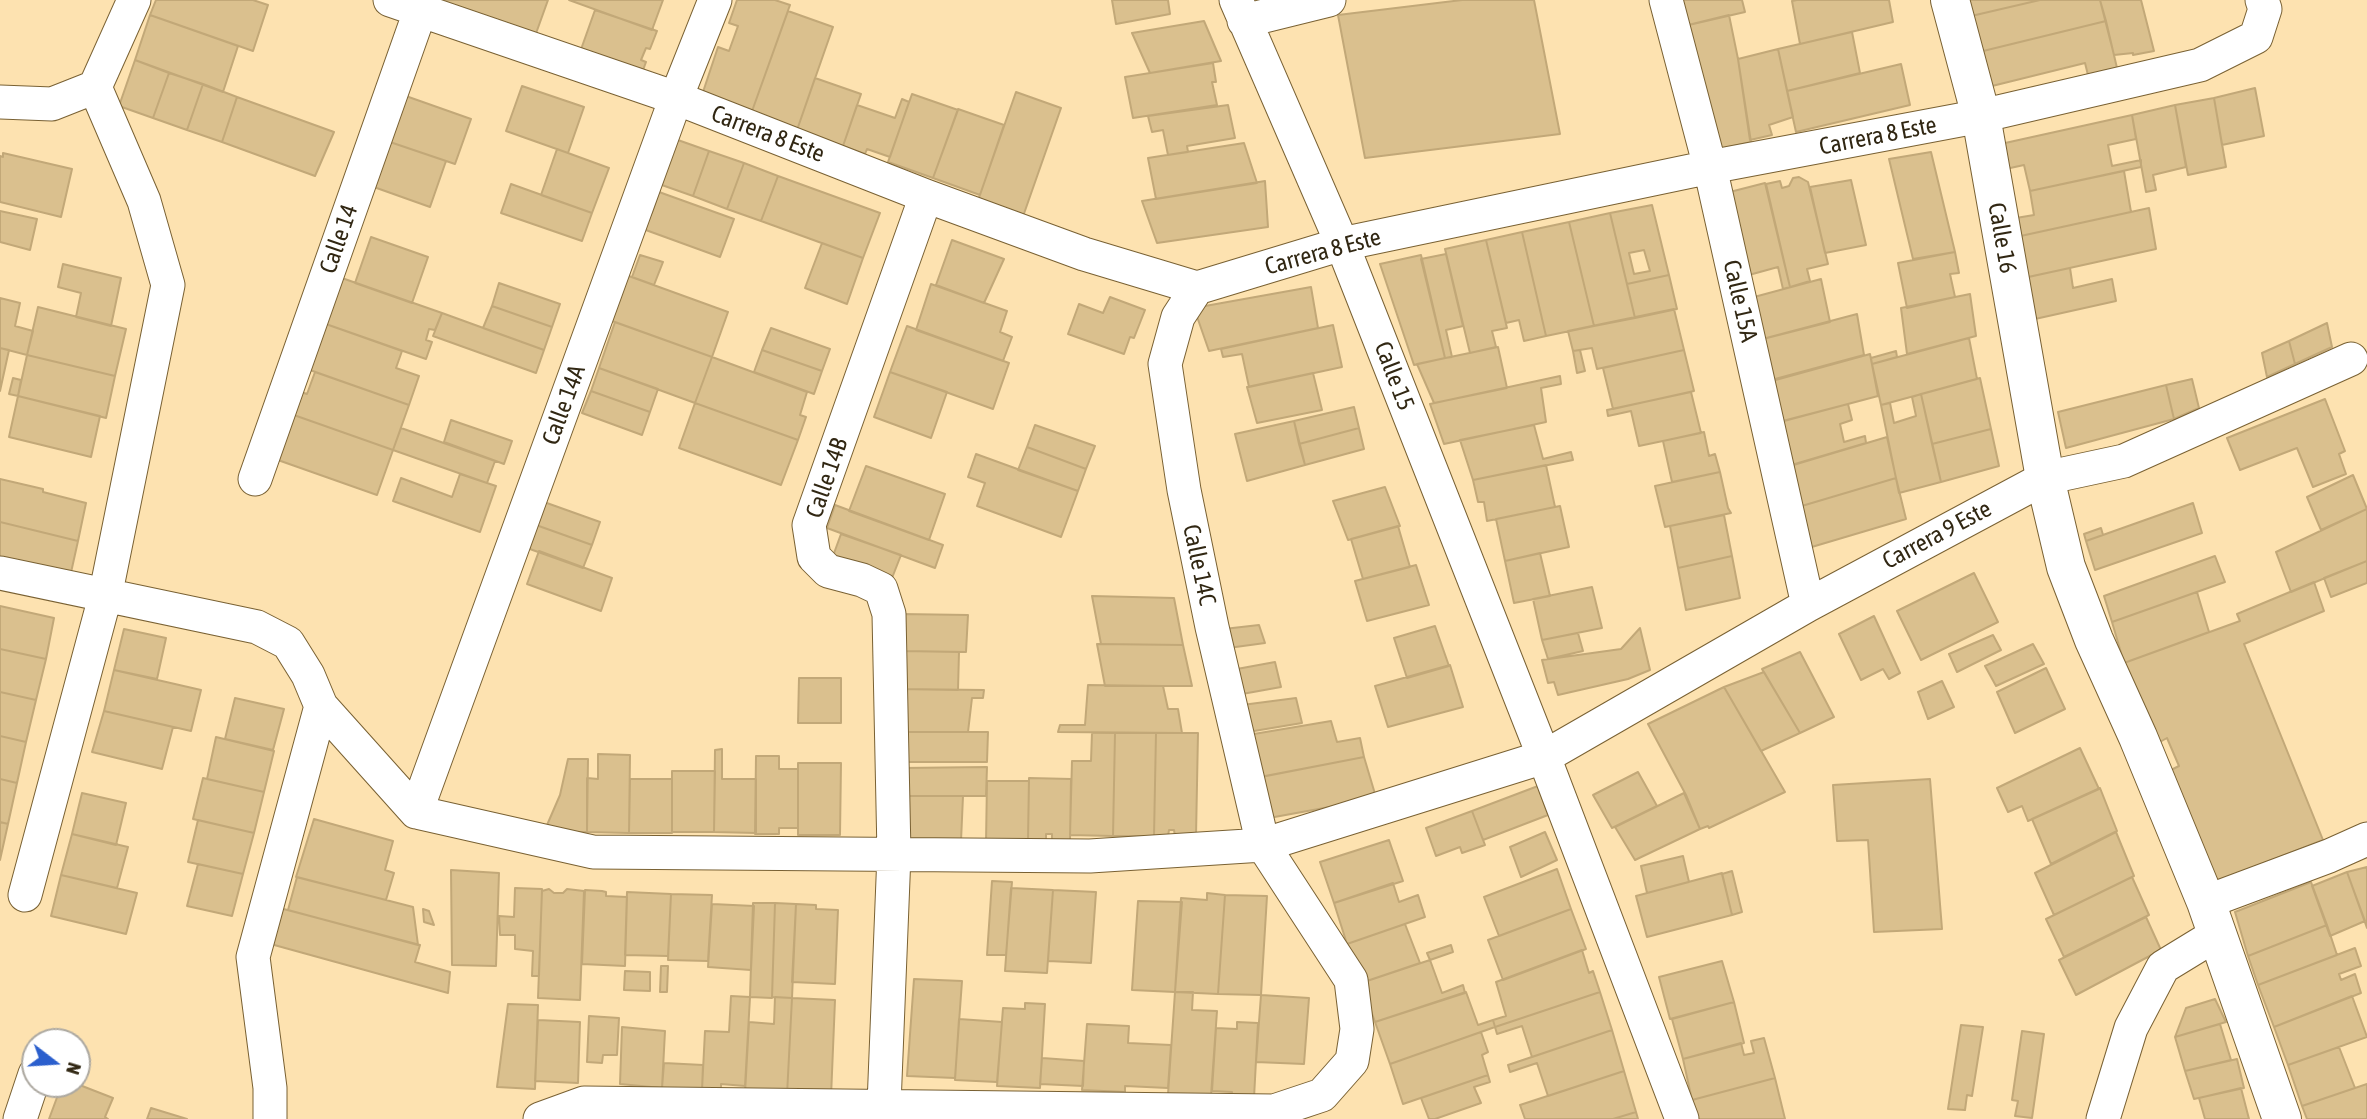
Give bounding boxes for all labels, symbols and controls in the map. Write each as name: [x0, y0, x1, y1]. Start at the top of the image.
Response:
street label: Carrera 8 Este: [707, 99, 829, 169]
street label: Carrera 8 Este: [1817, 111, 1939, 161]
street label: Calle 16: [1982, 200, 2022, 276]
street label: Calle 14: [314, 201, 364, 277]
street label: Carrera 8 Este: [1262, 223, 1384, 281]
street label: Calle 15A: [1717, 257, 1763, 345]
street label: Calle 15: [1368, 338, 1420, 414]
street label: Calle 14A: [536, 361, 592, 449]
street label: Calle 14B: [800, 434, 854, 522]
street label: Carrera 9 Este: [1878, 494, 1996, 576]
street label: Calle 14C: [1176, 522, 1222, 608]
north arrow: [21, 1028, 91, 1098]
text: N: [62, 1060, 86, 1077]

